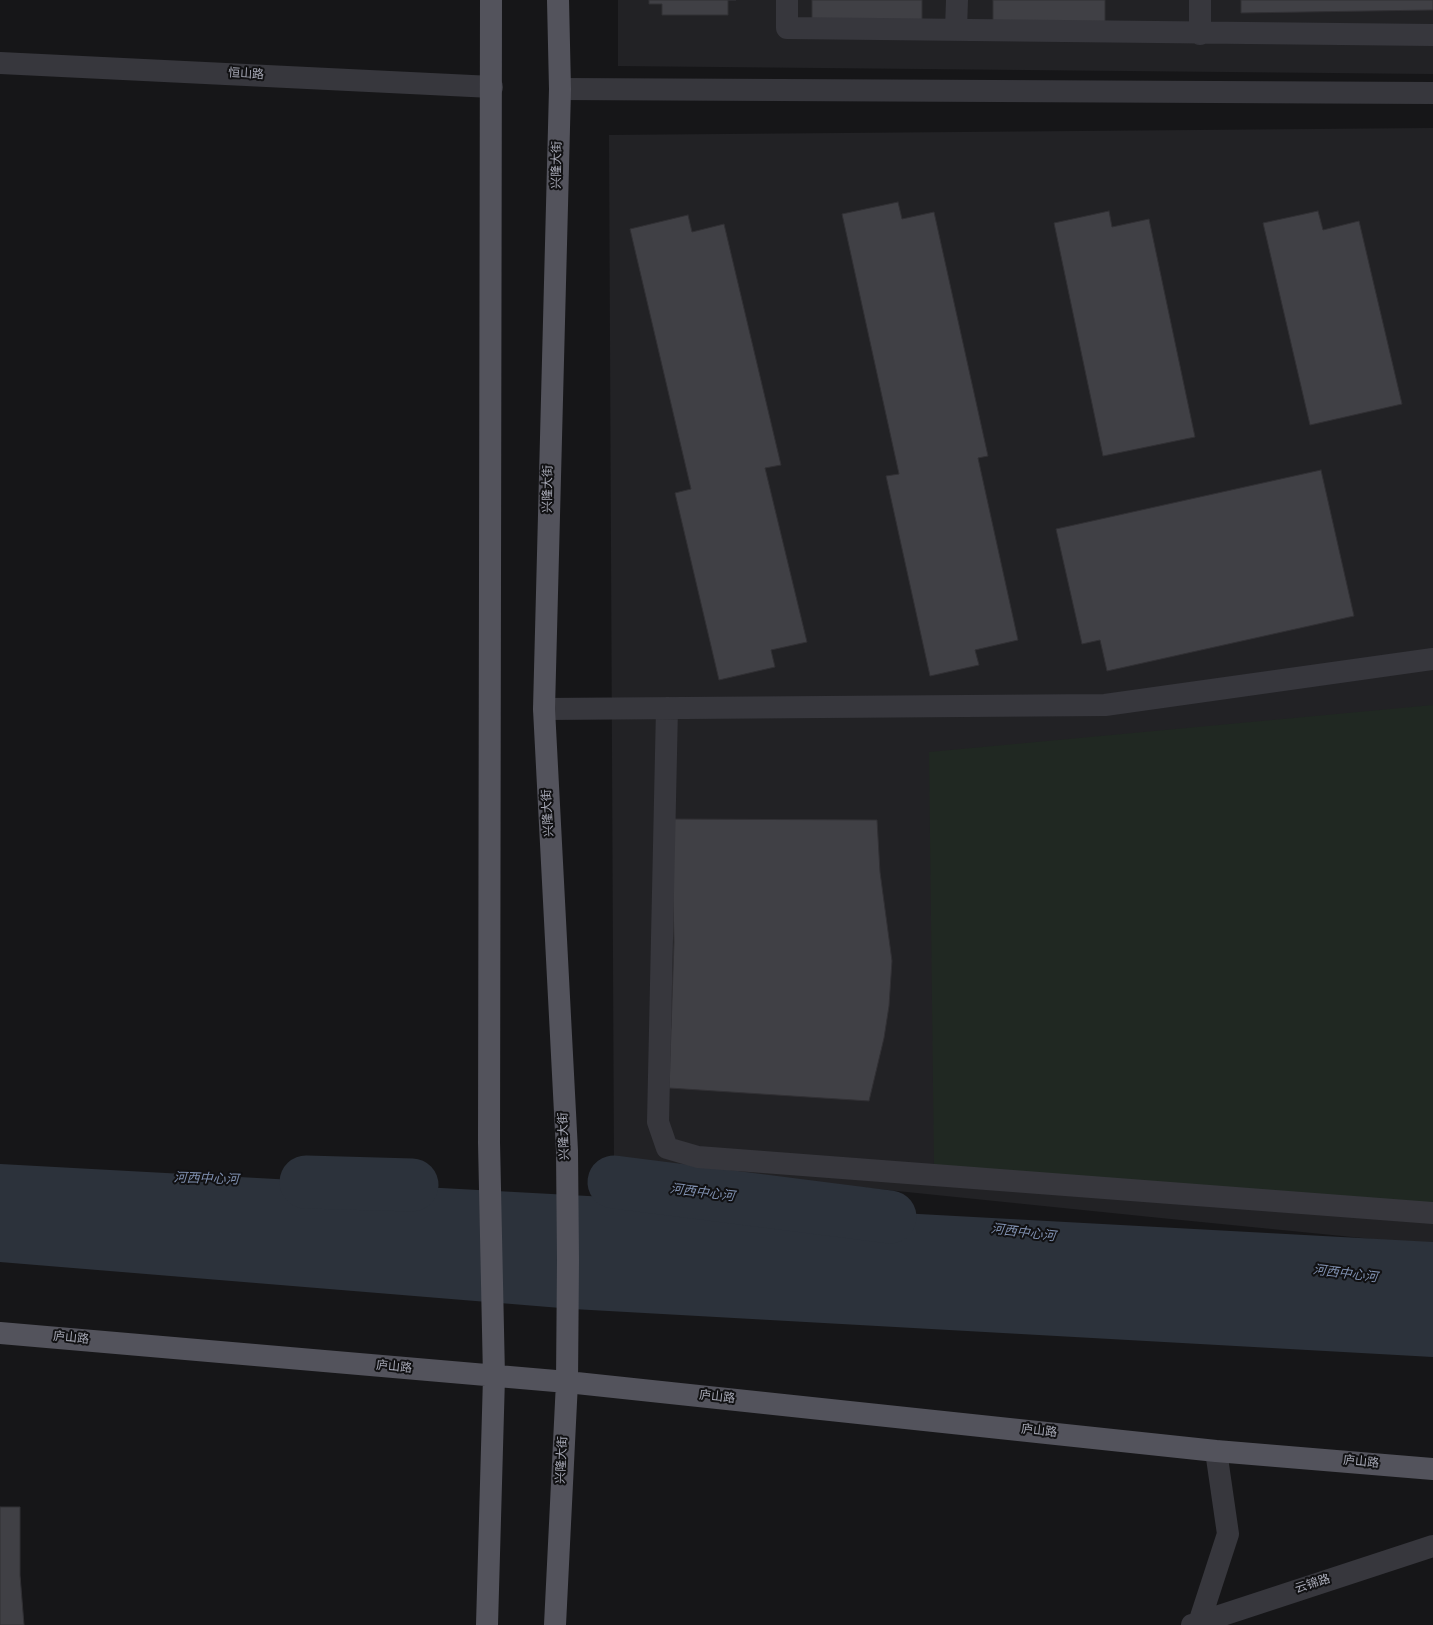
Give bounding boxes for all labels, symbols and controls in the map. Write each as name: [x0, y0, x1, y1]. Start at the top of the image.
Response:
street label: 恒山路: [228, 67, 264, 83]
street label: 兴隆大街: [550, 141, 566, 189]
street label: 兴隆大街: [541, 465, 557, 513]
street label: 兴隆大街: [541, 789, 557, 837]
street label: 兴隆大街: [557, 1112, 573, 1160]
water label: 河西中心河: [173, 1171, 239, 1189]
water label: 河西中心河: [669, 1182, 735, 1206]
water label: 河西中心河: [990, 1222, 1056, 1246]
water label: 河西中心河: [1312, 1263, 1378, 1287]
street label: 庐山路: [52, 1330, 90, 1348]
street label: 庐山路: [375, 1359, 413, 1377]
street label: 庐山路: [698, 1389, 736, 1407]
street label: 庐山路: [1020, 1423, 1058, 1441]
street label: 兴隆大街: [555, 1436, 571, 1484]
street label: 庐山路: [1342, 1454, 1380, 1472]
street label: 云锦路: [1294, 1573, 1332, 1597]

